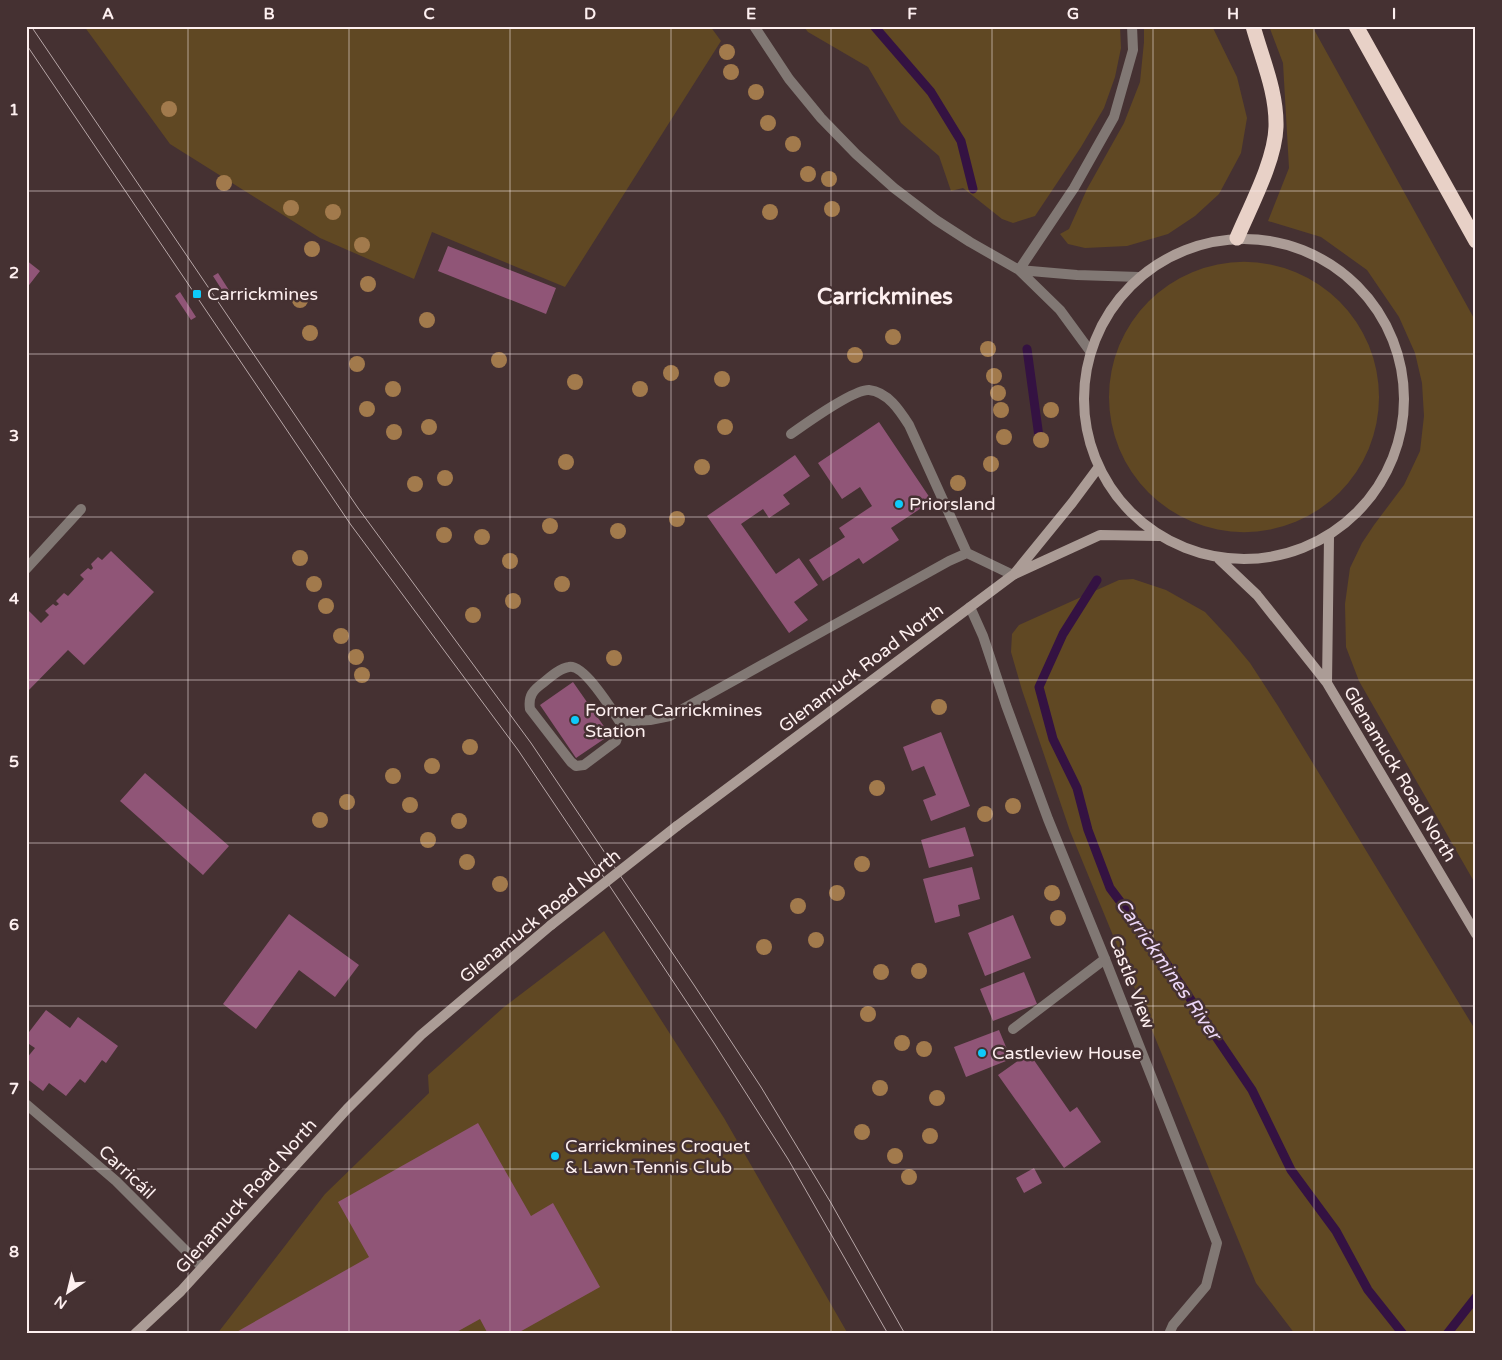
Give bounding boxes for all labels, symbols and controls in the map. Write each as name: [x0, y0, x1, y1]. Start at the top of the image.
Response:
text: A: [102, 4, 114, 24]
text: B: [263, 4, 275, 24]
text: C: [423, 4, 435, 24]
text: D: [584, 4, 596, 24]
text: E: [746, 4, 756, 24]
text: F: [907, 4, 917, 24]
text: G: [1067, 4, 1079, 24]
text: H: [1227, 4, 1239, 24]
text: I: [1392, 4, 1396, 24]
text: 1: [9, 100, 19, 120]
text: 2: [9, 263, 19, 283]
place label: Carrickmines: [207, 283, 318, 305]
district label: Carrickmines: [817, 284, 953, 310]
marker: Carrickmines: [191, 288, 203, 300]
text: 3: [9, 426, 19, 446]
place label: Priorsland: [909, 493, 996, 515]
marker: Priorsland: [893, 498, 905, 510]
text: 4: [9, 589, 19, 609]
street label: Glenamuck Road North: [774, 599, 948, 737]
street label: Glenamuck Road North: [1339, 682, 1461, 866]
place label: Former Carrickmines Station: [585, 699, 762, 742]
marker: Former Carrickmines Station: [569, 714, 581, 726]
text: 5: [9, 752, 19, 772]
street label: Glenamuck Road North: [455, 844, 625, 988]
water label: Carrickmines River: [1111, 894, 1227, 1047]
text: 6: [9, 915, 19, 935]
street label: Castle View: [1104, 932, 1160, 1032]
place label: Castleview House: [992, 1042, 1142, 1064]
marker: Castleview House: [976, 1047, 988, 1059]
text: 7: [9, 1079, 19, 1099]
street label: Glenamuck Road North: [171, 1114, 321, 1278]
place label: Carrickmines Croquet & Lawn Tennis Club: [565, 1135, 750, 1178]
street label: Carricáil: [94, 1140, 160, 1204]
marker: Carrickmines Croquet & Lawn Tennis Club: [549, 1150, 561, 1162]
text: 8: [9, 1242, 19, 1262]
north arrow: [42, 1268, 92, 1318]
text: N: [51, 1292, 70, 1312]

